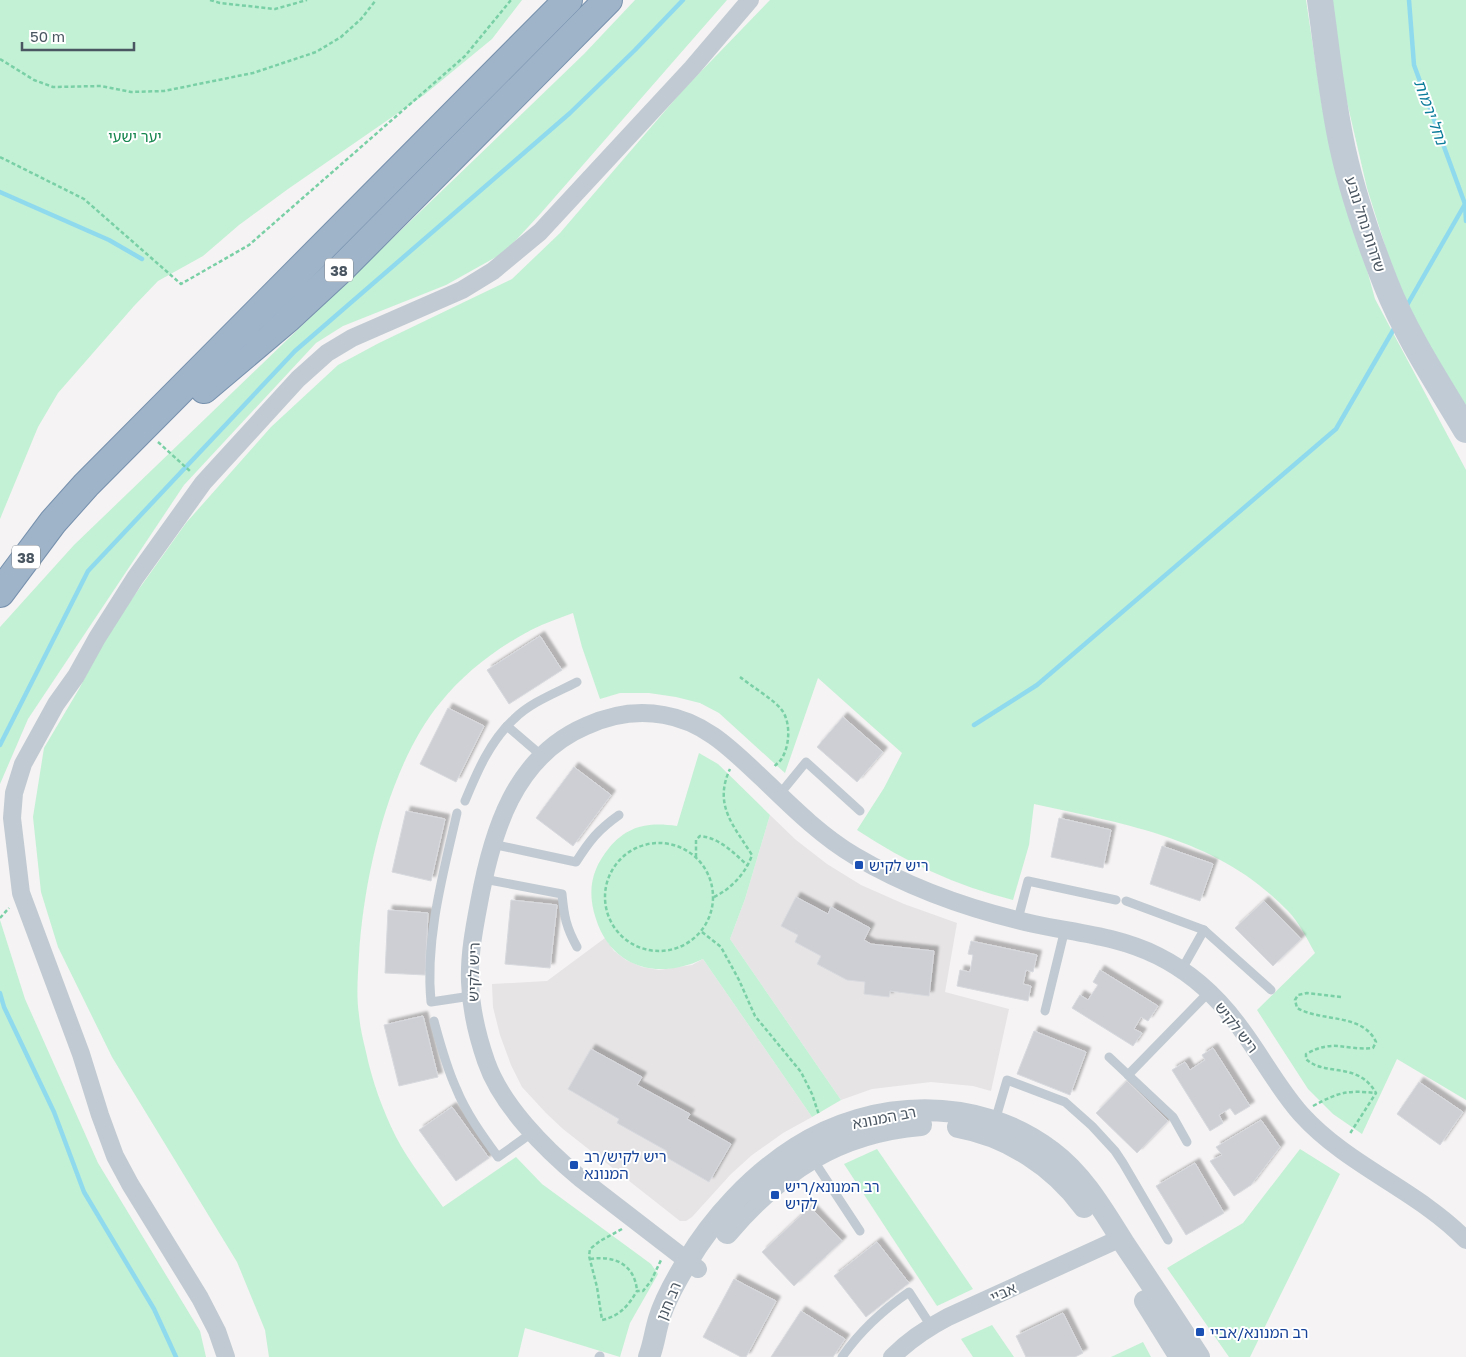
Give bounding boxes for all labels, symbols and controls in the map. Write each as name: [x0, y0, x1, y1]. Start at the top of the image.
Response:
scale bar: [22, 20, 135, 52]
text: 50 m: [30, 27, 65, 45]
water label: נחל ירמות: [1410, 77, 1452, 148]
park label: יער ישעי: [108, 127, 162, 145]
street label: שדרות נחל נובע: [1342, 174, 1390, 274]
road number: 38: [325, 258, 353, 282]
road number: 38: [12, 546, 40, 568]
place label: ריש לקיש: [869, 856, 929, 874]
marker: ריש לקיש: [853, 859, 865, 871]
street label: ריש לקיש: [463, 942, 483, 1002]
street label: ריש לקיש: [1212, 998, 1262, 1056]
street label: רב המנונא: [851, 1102, 917, 1132]
place label: ריש לקיש/רב המנונא: [584, 1147, 667, 1182]
marker: ריש לקיש/רב המנונא: [568, 1159, 580, 1171]
place label: רב המנונא/ריש לקיש: [785, 1177, 880, 1212]
marker: רב המנונא/ריש לקיש: [769, 1189, 781, 1201]
street label: אביי: [987, 1278, 1019, 1306]
street label: רב חנן: [652, 1279, 684, 1323]
place label: רב המנונא/אביי: [1210, 1323, 1308, 1341]
marker: רב המנונא/אביי: [1194, 1326, 1206, 1338]

